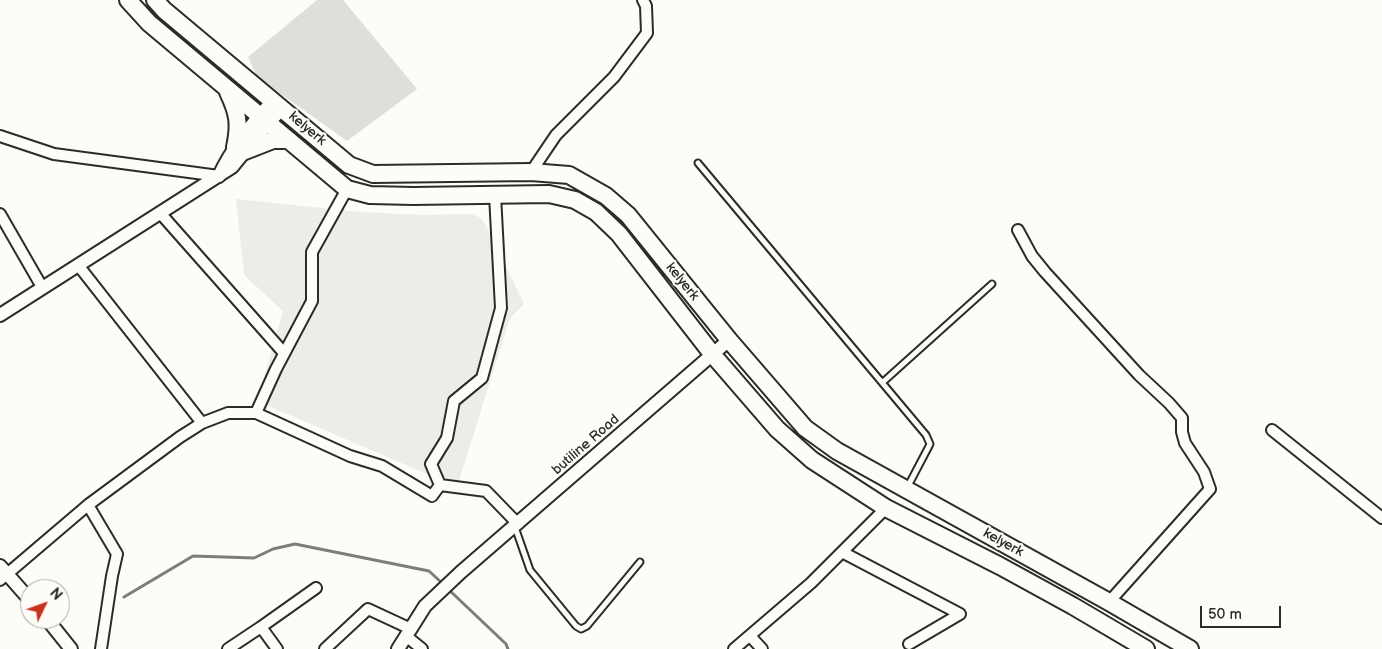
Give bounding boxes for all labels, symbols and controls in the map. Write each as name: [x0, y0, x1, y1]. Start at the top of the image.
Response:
street label: kelyerk: [285, 109, 329, 149]
street label: kelyerk: [662, 260, 702, 304]
street label: butiline Road: [549, 411, 623, 479]
street label: kelyerk: [980, 525, 1026, 561]
north arrow: [20, 579, 70, 629]
text: N: [46, 585, 66, 604]
scale bar: [1202, 596, 1283, 628]
text: 50 m: [1208, 605, 1242, 624]

